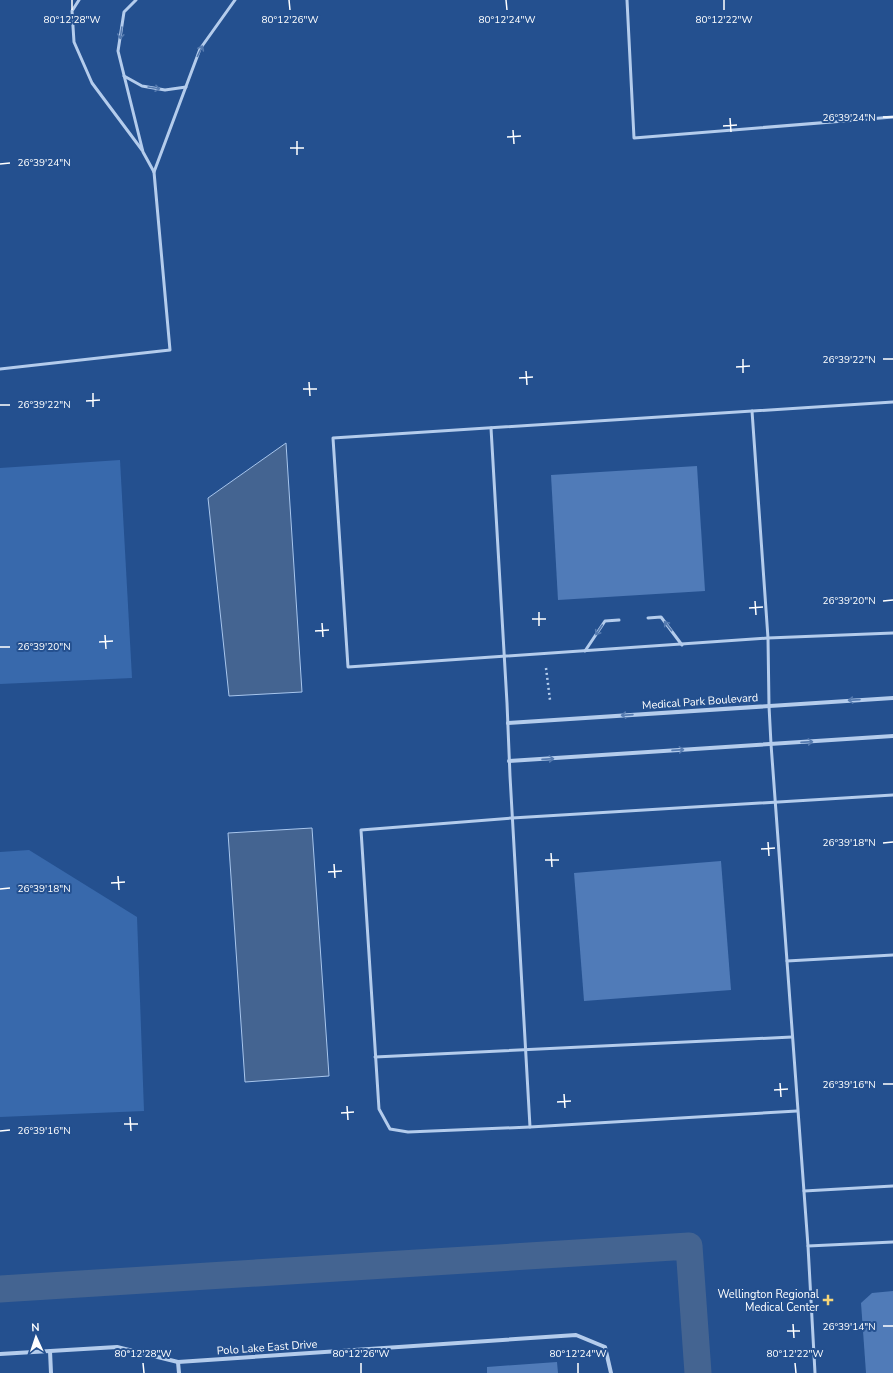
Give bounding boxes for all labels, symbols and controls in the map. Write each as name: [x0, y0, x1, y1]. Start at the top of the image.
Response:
text: 80°12'28"W: [44, 13, 100, 27]
text: 80°12'26"W: [262, 13, 318, 27]
text: 80°12'24"W: [479, 13, 535, 27]
text: 80°12'22"W: [696, 13, 752, 27]
one-way arrow: [117, 26, 125, 39]
one-way arrow: [197, 45, 204, 57]
one-way arrow: [147, 84, 160, 92]
text: 26°39'24"N: [822, 111, 876, 125]
text: 26°39'24"N: [17, 156, 71, 170]
text: 26°39'22"N: [822, 353, 876, 367]
text: 26°39'22"N: [17, 398, 71, 412]
text: 26°39'20"N: [822, 594, 876, 608]
one-way arrow: [663, 621, 672, 631]
one-way arrow: [595, 625, 603, 636]
text: 26°39'20"N: [17, 640, 71, 654]
street label: Medical Park Boulevard: [641, 690, 759, 713]
one-way arrow: [848, 697, 861, 704]
one-way arrow: [621, 711, 634, 718]
one-way arrow: [800, 738, 813, 745]
one-way arrow: [671, 747, 684, 754]
one-way arrow: [541, 755, 554, 762]
text: 26°39'18"N: [822, 836, 876, 850]
text: 26°39'18"N: [17, 882, 71, 896]
text: 26°39'16"N: [822, 1078, 876, 1092]
text: 26°39'16"N: [17, 1124, 71, 1138]
place label: Wellington Regional Medical Center: [717, 1287, 820, 1315]
marker: Wellington Regional Medical Center: [822, 1294, 834, 1306]
north arrow: [16, 1317, 56, 1357]
text: N: [31, 1320, 40, 1335]
text: 26°39'14"N: [822, 1320, 876, 1334]
street label: Polo Lake East Drive: [216, 1336, 318, 1359]
text: 80°12'28"W: [115, 1347, 171, 1361]
text: 80°12'26"W: [333, 1347, 389, 1361]
text: 80°12'24"W: [550, 1347, 606, 1361]
text: 80°12'22"W: [767, 1347, 823, 1361]

